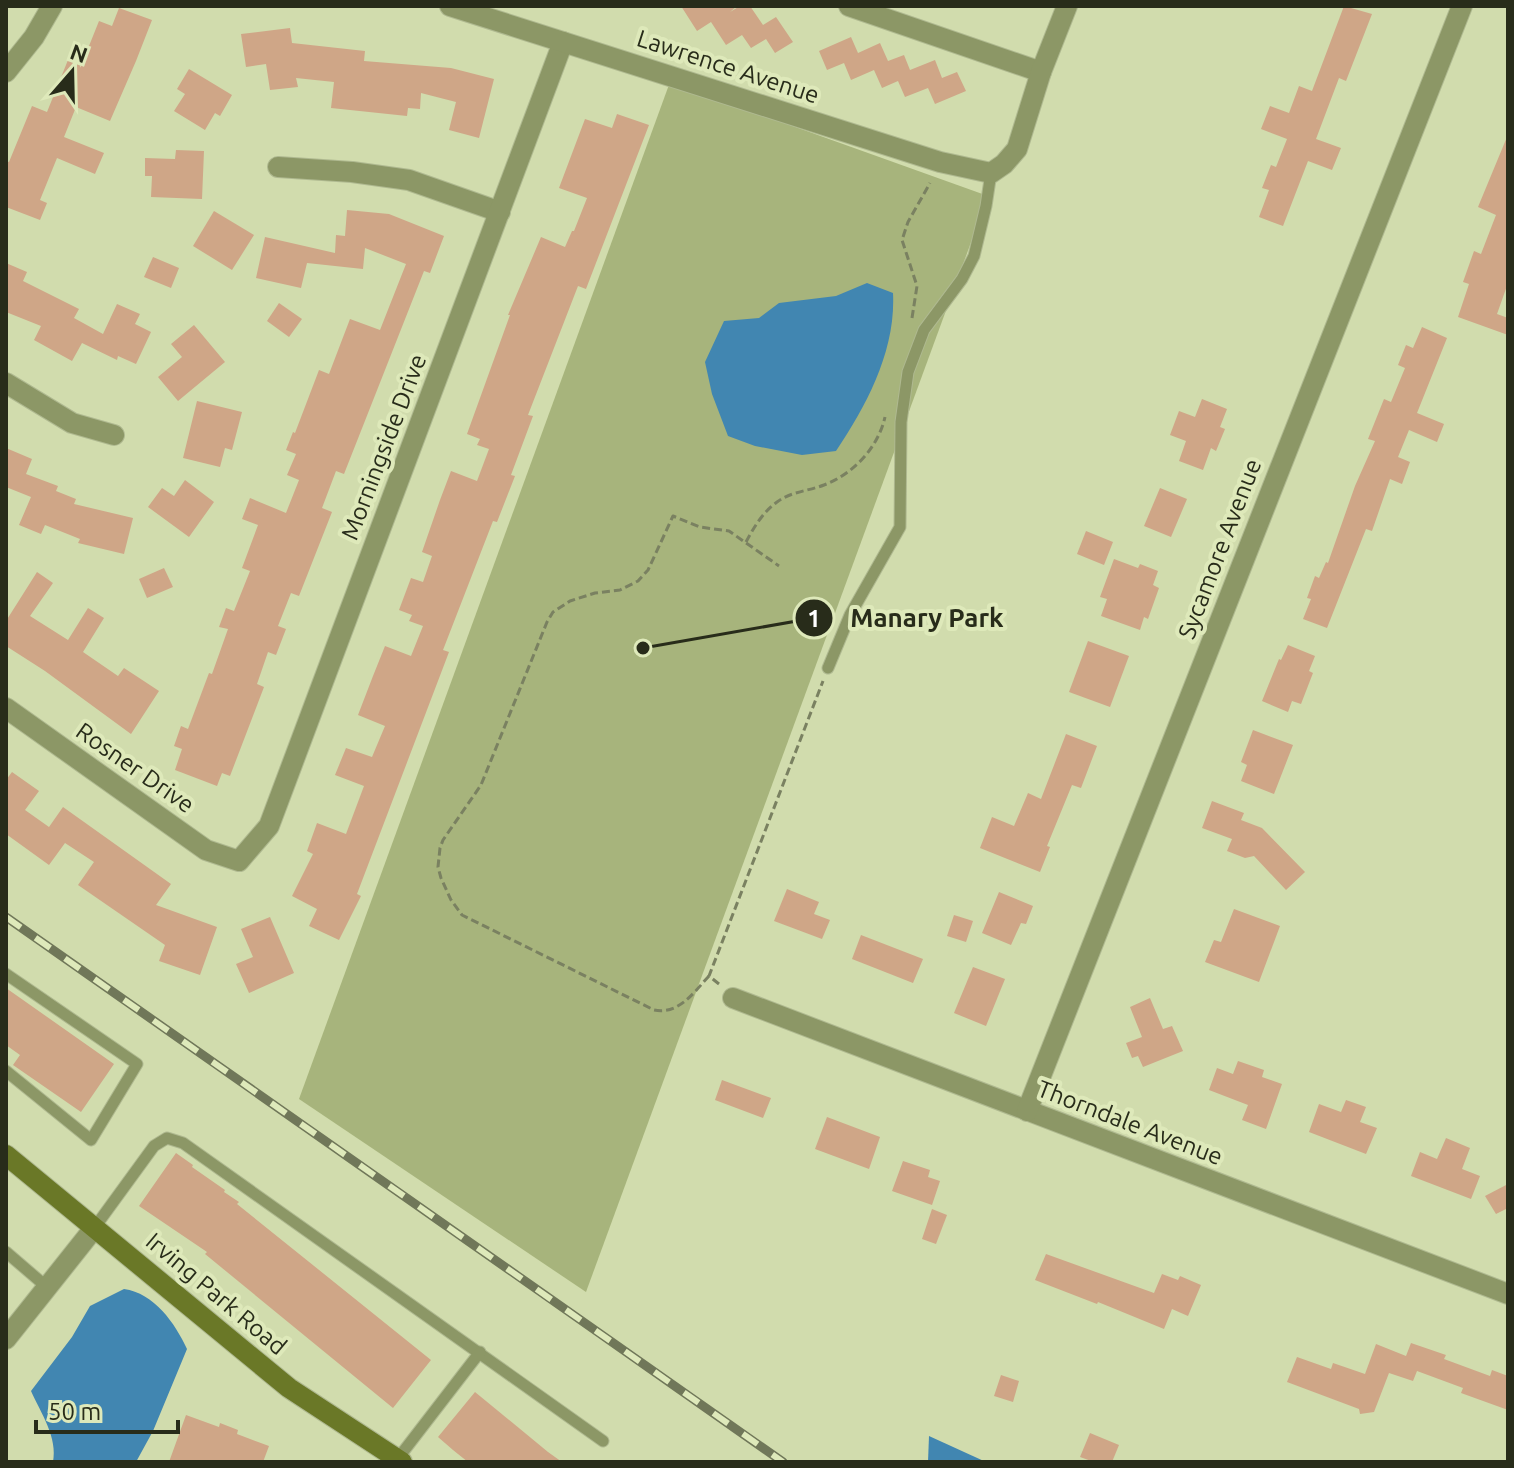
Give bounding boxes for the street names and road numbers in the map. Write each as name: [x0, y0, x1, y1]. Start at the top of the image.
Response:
street label: Lawrence Avenue: [634, 24, 823, 109]
street label: Morningside Drive: [336, 350, 431, 544]
street label: Sycamore Avenue: [1173, 455, 1266, 643]
street label: Rosner Drive: [71, 717, 199, 818]
street label: Thorndale Avenue: [1034, 1075, 1227, 1170]
street label: Irving Park Road: [141, 1227, 292, 1360]

